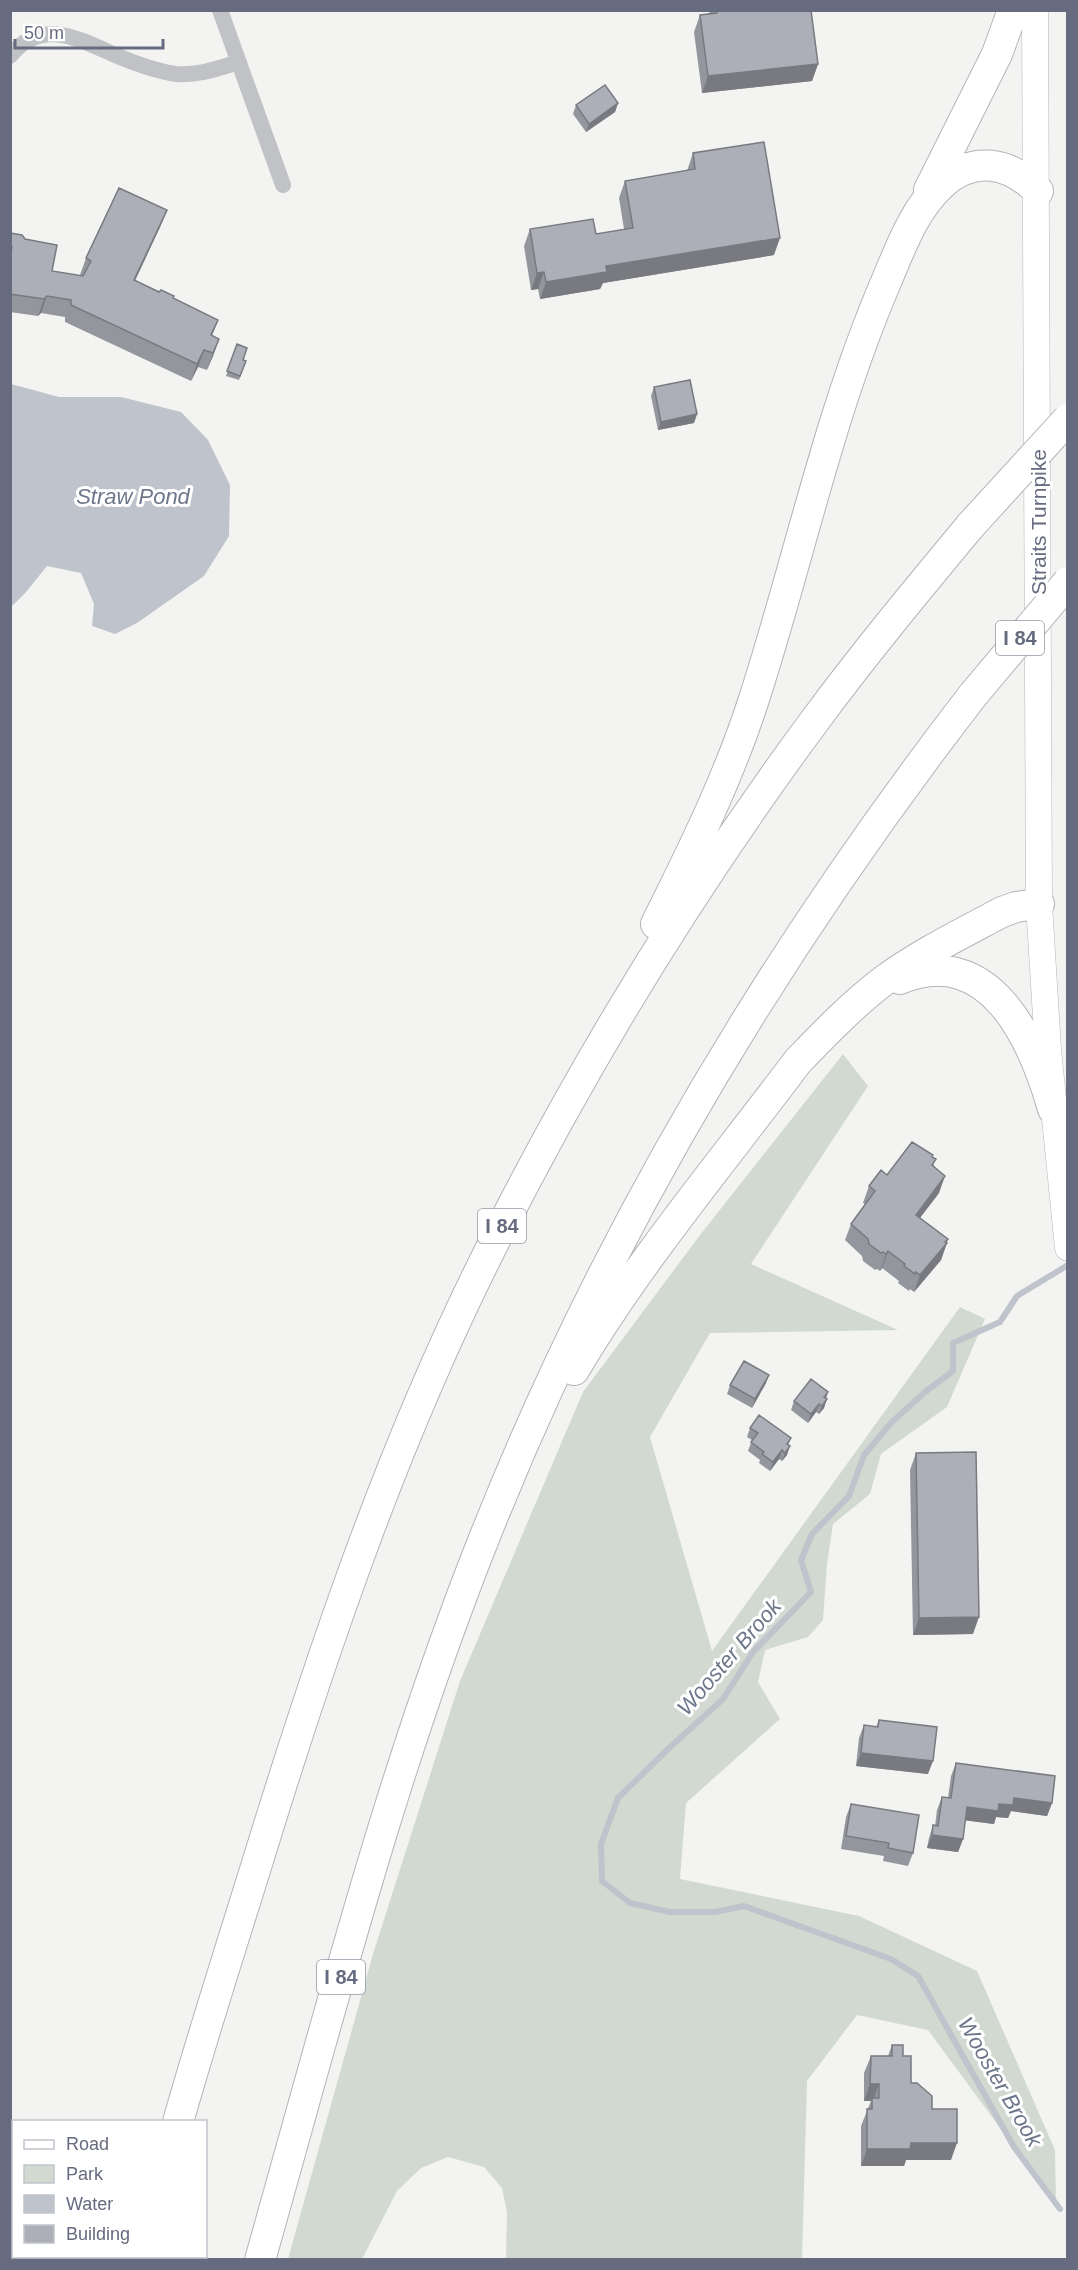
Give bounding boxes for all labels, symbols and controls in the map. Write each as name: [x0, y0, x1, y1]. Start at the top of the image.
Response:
scale bar: [15, 12, 164, 50]
text: 50 m: [24, 23, 64, 43]
street label: Straits Turnpike: [1027, 449, 1050, 595]
water label: Straw Pond: [76, 484, 191, 509]
road number: I 84: [996, 621, 1044, 655]
road number: I 84: [478, 1209, 526, 1243]
water label: Wooster Brook: [672, 1593, 787, 1720]
road number: I 84: [317, 1960, 365, 1994]
water label: Wooster Brook: [953, 2013, 1048, 2152]
legend: [12, 2120, 207, 2258]
text: Road: [66, 2134, 109, 2154]
text: Park: [66, 2164, 104, 2184]
text: Water: [66, 2194, 113, 2214]
text: Building: [66, 2224, 130, 2244]

